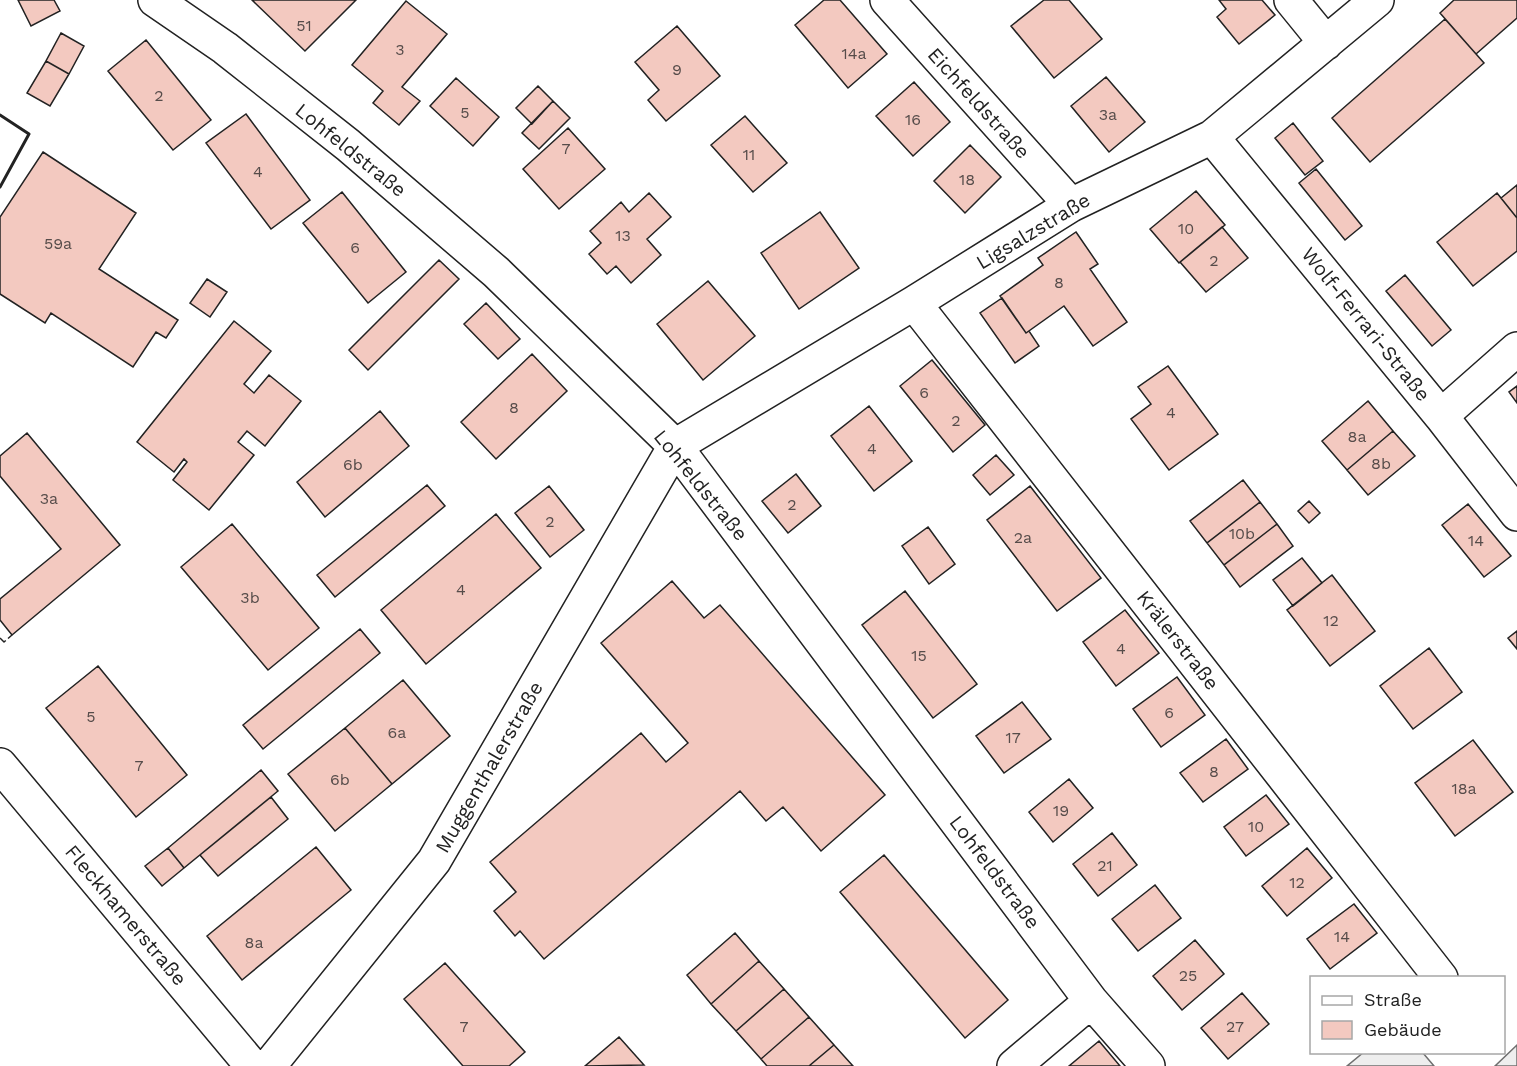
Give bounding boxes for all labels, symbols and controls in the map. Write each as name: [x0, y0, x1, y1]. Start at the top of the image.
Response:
house number: 51: [296, 16, 312, 35]
house number: 3: [395, 40, 405, 59]
street label: Eichfeldstraße: [923, 42, 1035, 164]
house number: 14a: [841, 44, 867, 63]
house number: 9: [672, 60, 682, 79]
house number: 2: [154, 86, 164, 105]
street label: Lohfeldstraße: [291, 98, 411, 202]
house number: 5: [460, 103, 470, 122]
house number: 3a: [1099, 105, 1117, 124]
house number: 16: [905, 110, 921, 129]
house number: 7: [562, 139, 571, 158]
house number: 11: [743, 145, 755, 164]
house number: 4: [253, 162, 263, 181]
house number: 18: [959, 170, 975, 189]
street label: Ligsalzstraße: [972, 188, 1094, 274]
house number: 10: [1178, 219, 1194, 238]
house number: 13: [615, 226, 631, 245]
house number: 59a: [44, 234, 72, 253]
house number: 6: [350, 238, 360, 257]
street label: Wolf-Ferrari-Straße: [1297, 242, 1435, 406]
house number: 2: [1209, 251, 1219, 270]
house number: 8: [1054, 273, 1064, 292]
house number: 6: [919, 383, 929, 402]
house number: 8: [509, 398, 519, 417]
house number: 4: [1166, 403, 1176, 422]
house number: 2: [951, 411, 961, 430]
street label: Lohfeldstraße: [649, 425, 753, 545]
house number: 8a: [1348, 427, 1366, 446]
house number: 4: [867, 439, 877, 458]
house number: 8b: [1371, 454, 1391, 473]
house number: 6b: [343, 455, 363, 474]
house number: 3a: [40, 489, 58, 508]
house number: 2: [787, 495, 797, 514]
house number: 2: [545, 512, 555, 531]
house number: 10b: [1229, 524, 1255, 543]
house number: 2a: [1014, 528, 1032, 547]
house number: 14: [1468, 531, 1484, 550]
house number: 4: [456, 580, 466, 599]
street label: Krälerstraße: [1132, 585, 1224, 695]
house number: 3b: [240, 588, 260, 607]
house number: 12: [1323, 611, 1339, 630]
house number: 4: [1116, 639, 1126, 658]
house number: 15: [911, 646, 927, 665]
street label: Muggenthalerstraße: [430, 677, 548, 857]
house number: 6: [1164, 703, 1174, 722]
house number: 5: [86, 707, 96, 726]
house number: 6a: [388, 723, 406, 742]
house number: 17: [1005, 728, 1021, 747]
house number: 7: [135, 756, 144, 775]
house number: 8: [1209, 762, 1219, 781]
house number: 6b: [330, 770, 350, 789]
house number: 18a: [1451, 779, 1477, 798]
house number: 19: [1053, 801, 1069, 820]
street label: Lohfeldstraße: [945, 811, 1045, 933]
house number: 10: [1248, 817, 1264, 836]
street label: Fleckhamerstraße: [60, 840, 192, 990]
house number: 21: [1097, 856, 1113, 875]
house number: 12: [1289, 873, 1305, 892]
house number: 14: [1334, 927, 1350, 946]
house number: 8a: [245, 933, 263, 952]
house number: 25: [1179, 966, 1197, 985]
legend: [1310, 976, 1505, 1054]
text: Straße: [1364, 989, 1422, 1010]
house number: 7: [460, 1017, 469, 1036]
house number: 27: [1226, 1017, 1244, 1036]
text: Gebäude: [1364, 1019, 1442, 1040]

